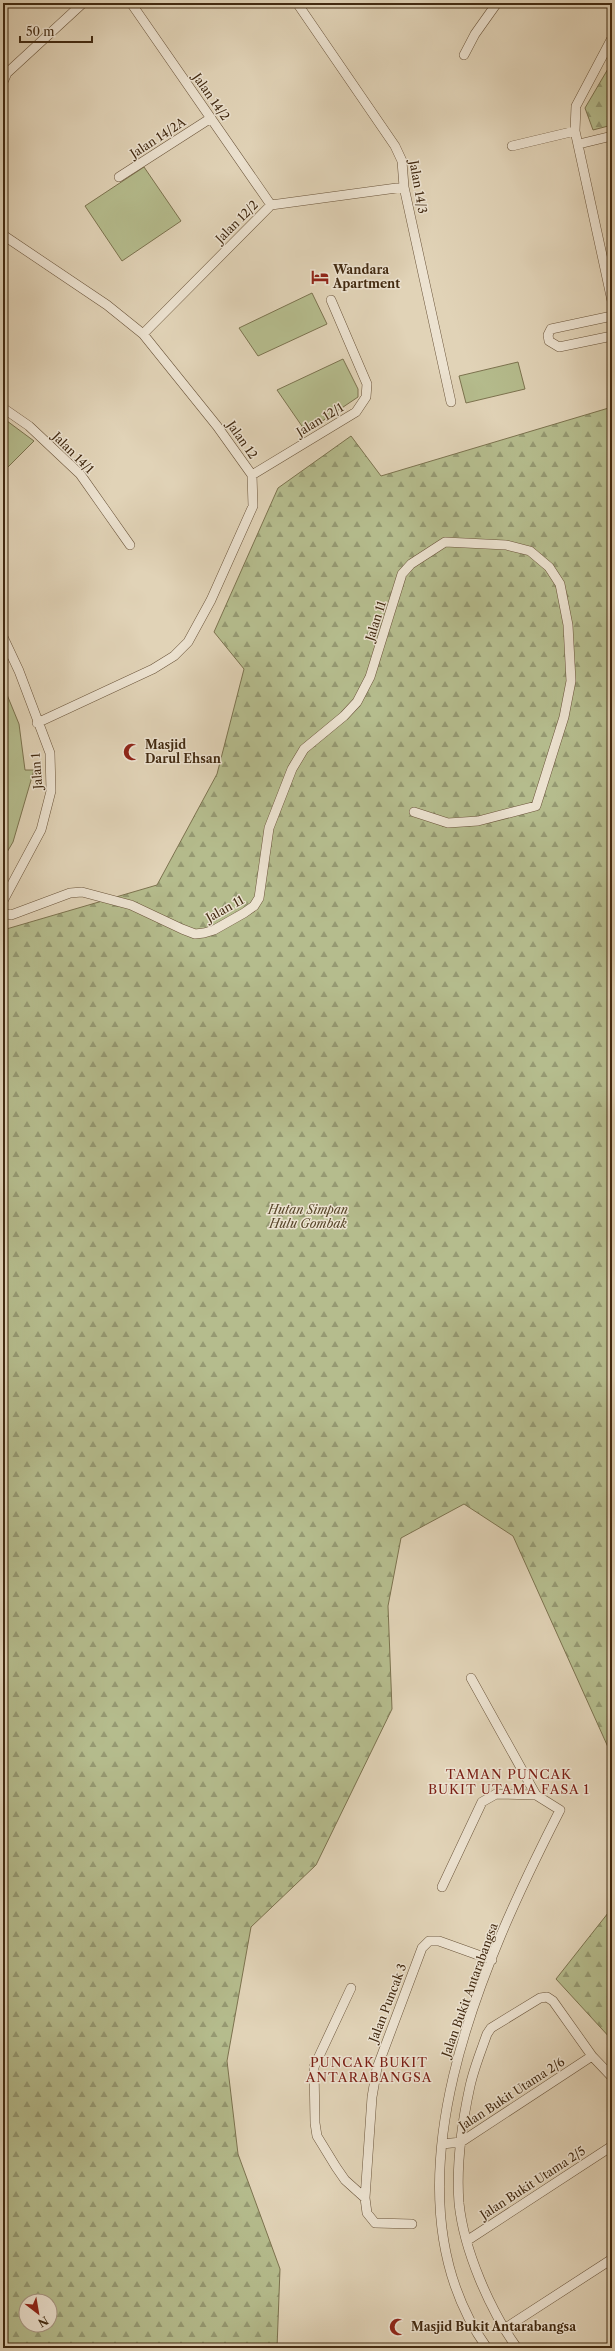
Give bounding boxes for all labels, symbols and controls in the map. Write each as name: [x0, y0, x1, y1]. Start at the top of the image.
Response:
scale bar: [20, 18, 92, 44]
text: 50 m: [26, 24, 55, 39]
street label: Jalan 14/2: [189, 69, 233, 123]
street label: Jalan 14/2A: [125, 114, 189, 162]
street label: Jalan 14/3: [406, 157, 431, 215]
street label: Jalan 12/2: [211, 197, 261, 248]
place label: Wandara Apartment: [332, 262, 400, 291]
hotel icon: Wandara Apartment: [310, 267, 330, 287]
street label: Jalan 12/1: [292, 400, 346, 441]
street label: Jalan 12: [223, 416, 261, 462]
street label: Jalan 14/1: [48, 427, 97, 476]
street label: Jalan 11: [361, 599, 389, 645]
place label: Masjid Darul Ehsan: [145, 737, 222, 766]
mosque icon: Masjid Darul Ehsan: [122, 742, 142, 762]
street label: Jalan 1: [28, 753, 45, 792]
street label: Jalan 11: [201, 892, 246, 926]
park label: Hutan Simpan Hulu Gombak: [267, 1202, 348, 1231]
district label: TAMAN PUNCAK BUKIT UTAMA FASA 1: [428, 1766, 590, 1797]
street label: Jalan Bukit Antarabangsa: [438, 1920, 501, 2061]
street label: Jalan Puncak 3: [365, 1961, 409, 2046]
district label: PUNCAK BUKIT ANTARABANGSA: [305, 2054, 432, 2085]
street label: Jalan Bukit Utama 2/6: [454, 2054, 567, 2134]
street label: Jalan Bukit Utama 2/5: [476, 2143, 588, 2223]
north arrow: [18, 2293, 58, 2333]
text: N: [35, 2313, 51, 2330]
mosque icon: Masjid Bukit Antarabangsa: [388, 2317, 408, 2337]
place label: Masjid Bukit Antarabangsa: [411, 2319, 577, 2334]

